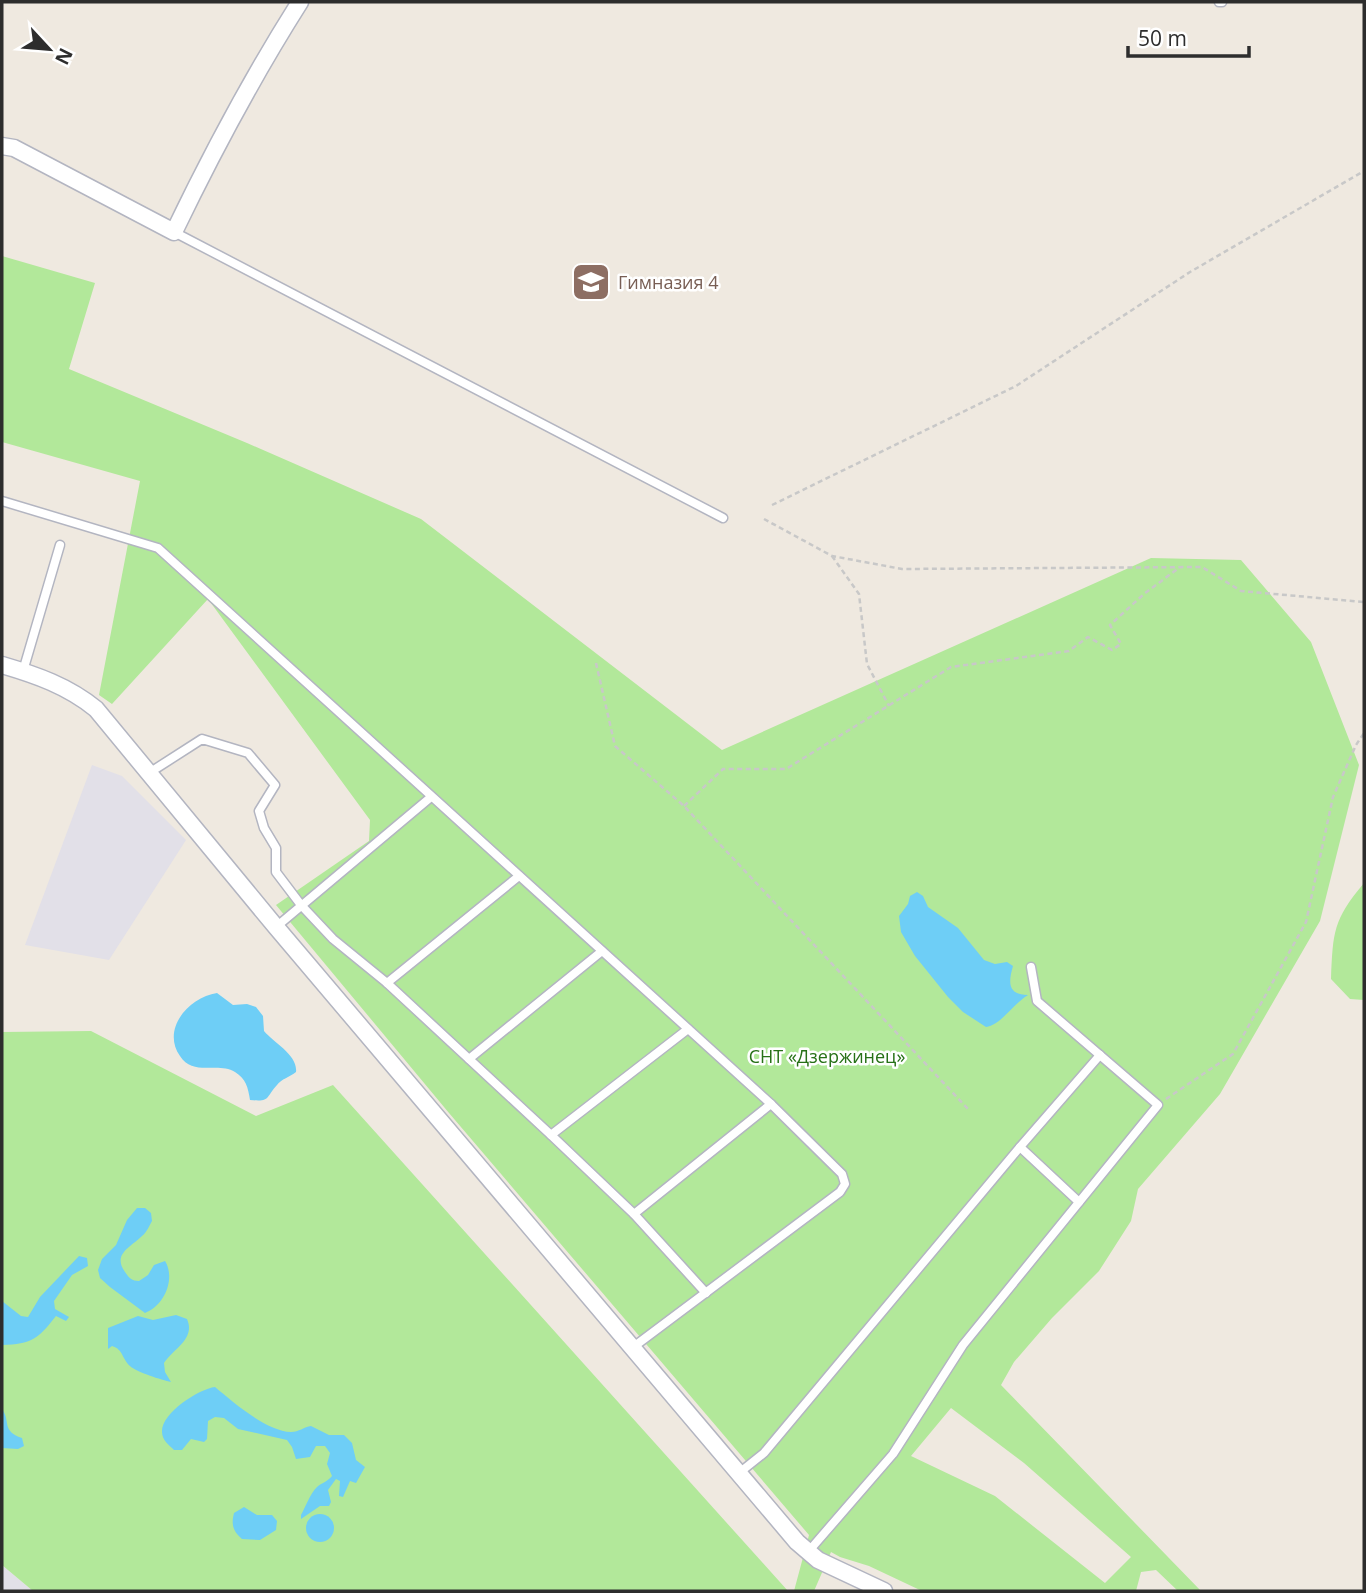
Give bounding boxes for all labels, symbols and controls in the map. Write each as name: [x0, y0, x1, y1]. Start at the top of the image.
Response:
north arrow: [14, 14, 84, 84]
scale bar: [1128, 14, 1249, 58]
text: 50 m: [1138, 24, 1187, 52]
text: N: [49, 44, 79, 69]
school or university icon: Гимназия 4: [570, 261, 612, 303]
place label: Гимназия 4: [618, 270, 718, 294]
park label: СНТ «Дзержинец»: [749, 1044, 905, 1068]

